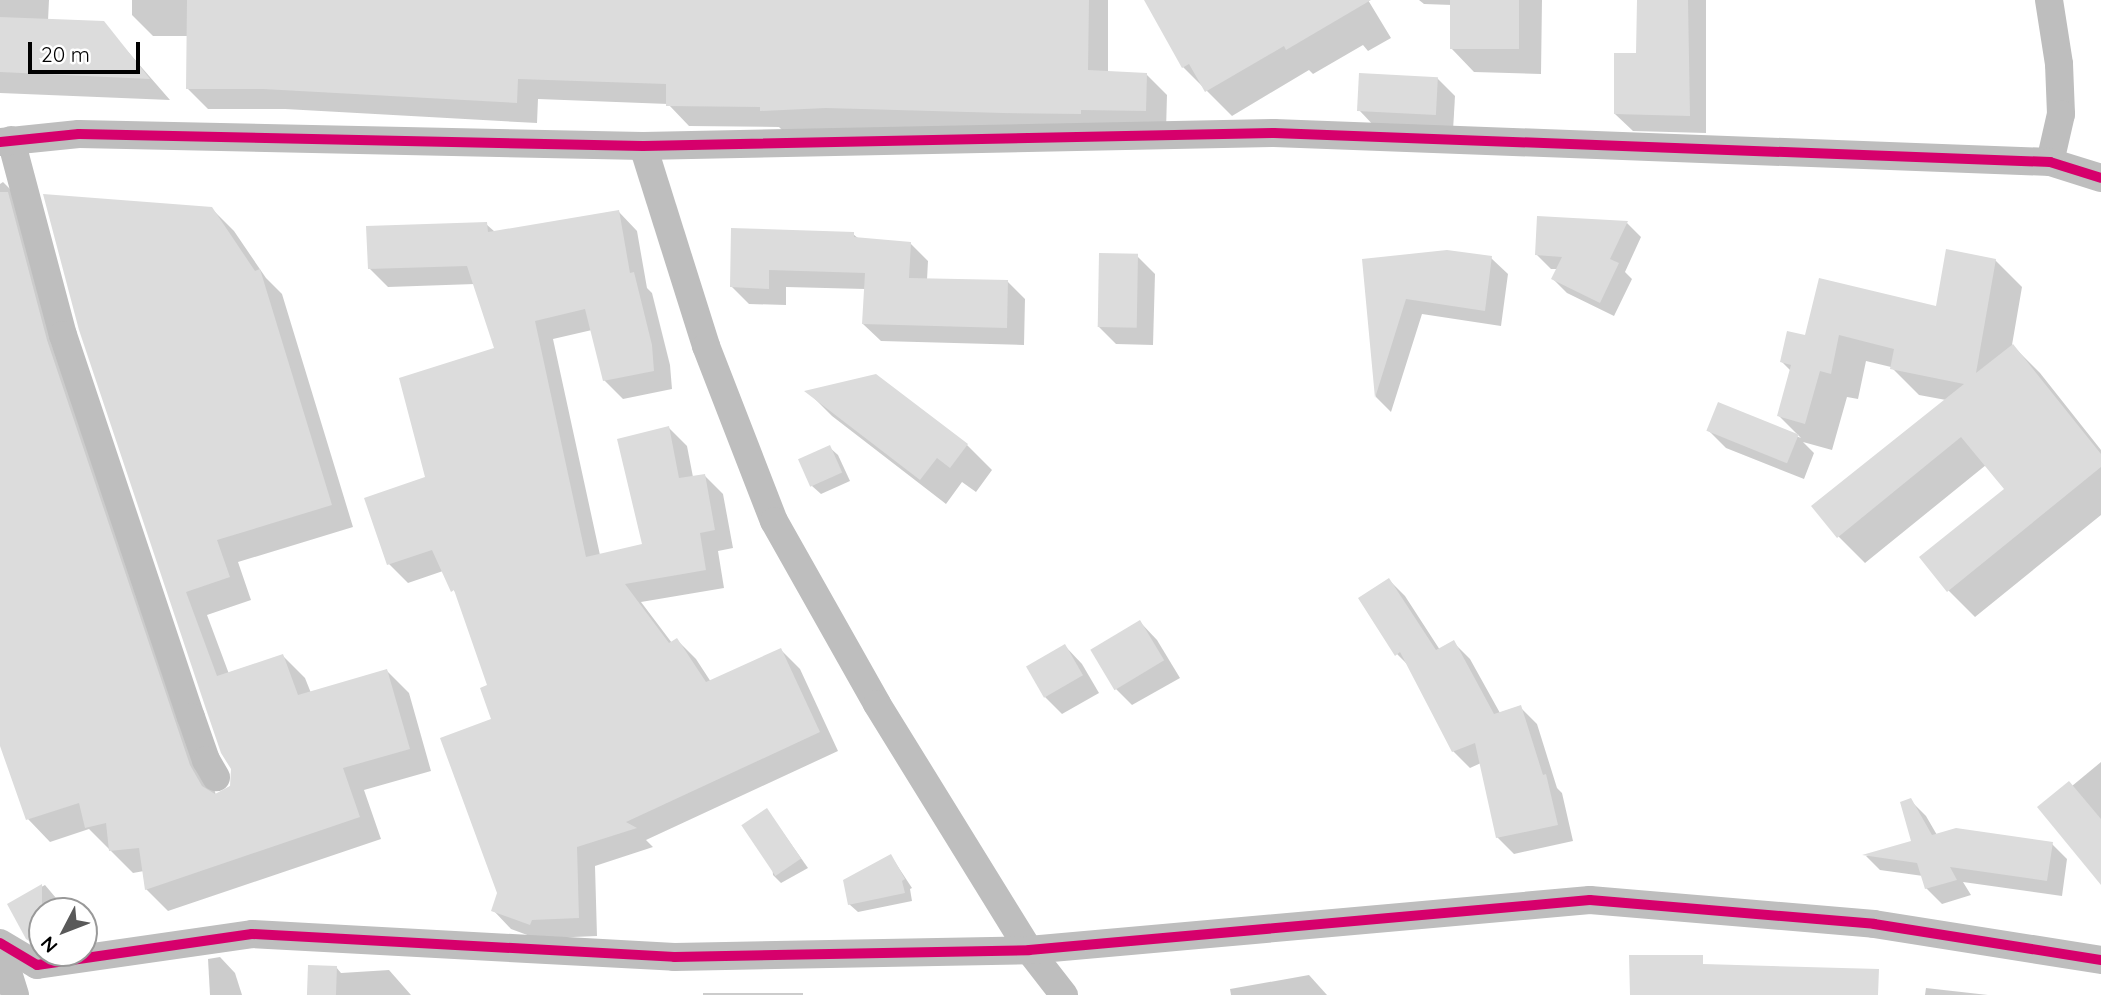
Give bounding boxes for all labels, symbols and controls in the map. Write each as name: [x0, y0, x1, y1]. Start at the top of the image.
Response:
scale bar: [32, 28, 144, 72]
text: 20 m: [41, 41, 90, 67]
north arrow: [28, 897, 98, 967]
text: N: [35, 931, 62, 958]

